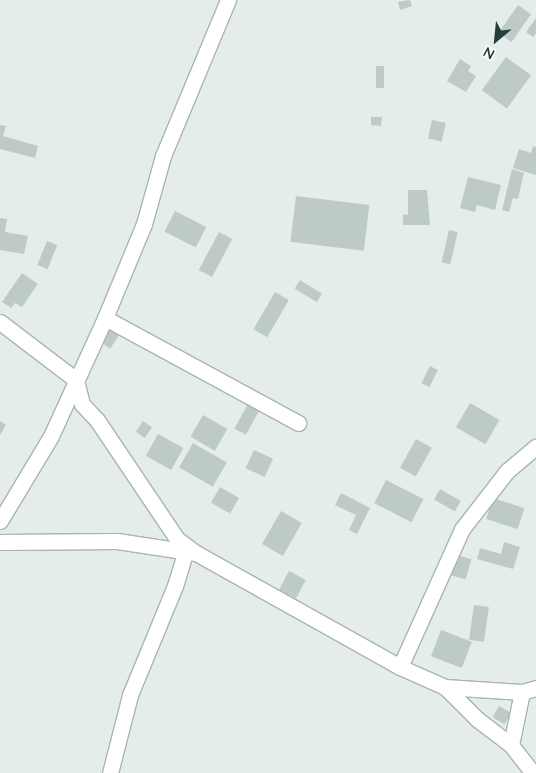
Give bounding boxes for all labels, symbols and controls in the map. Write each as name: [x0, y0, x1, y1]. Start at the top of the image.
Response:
north arrow: [471, 15, 521, 65]
text: N: [480, 43, 498, 64]

